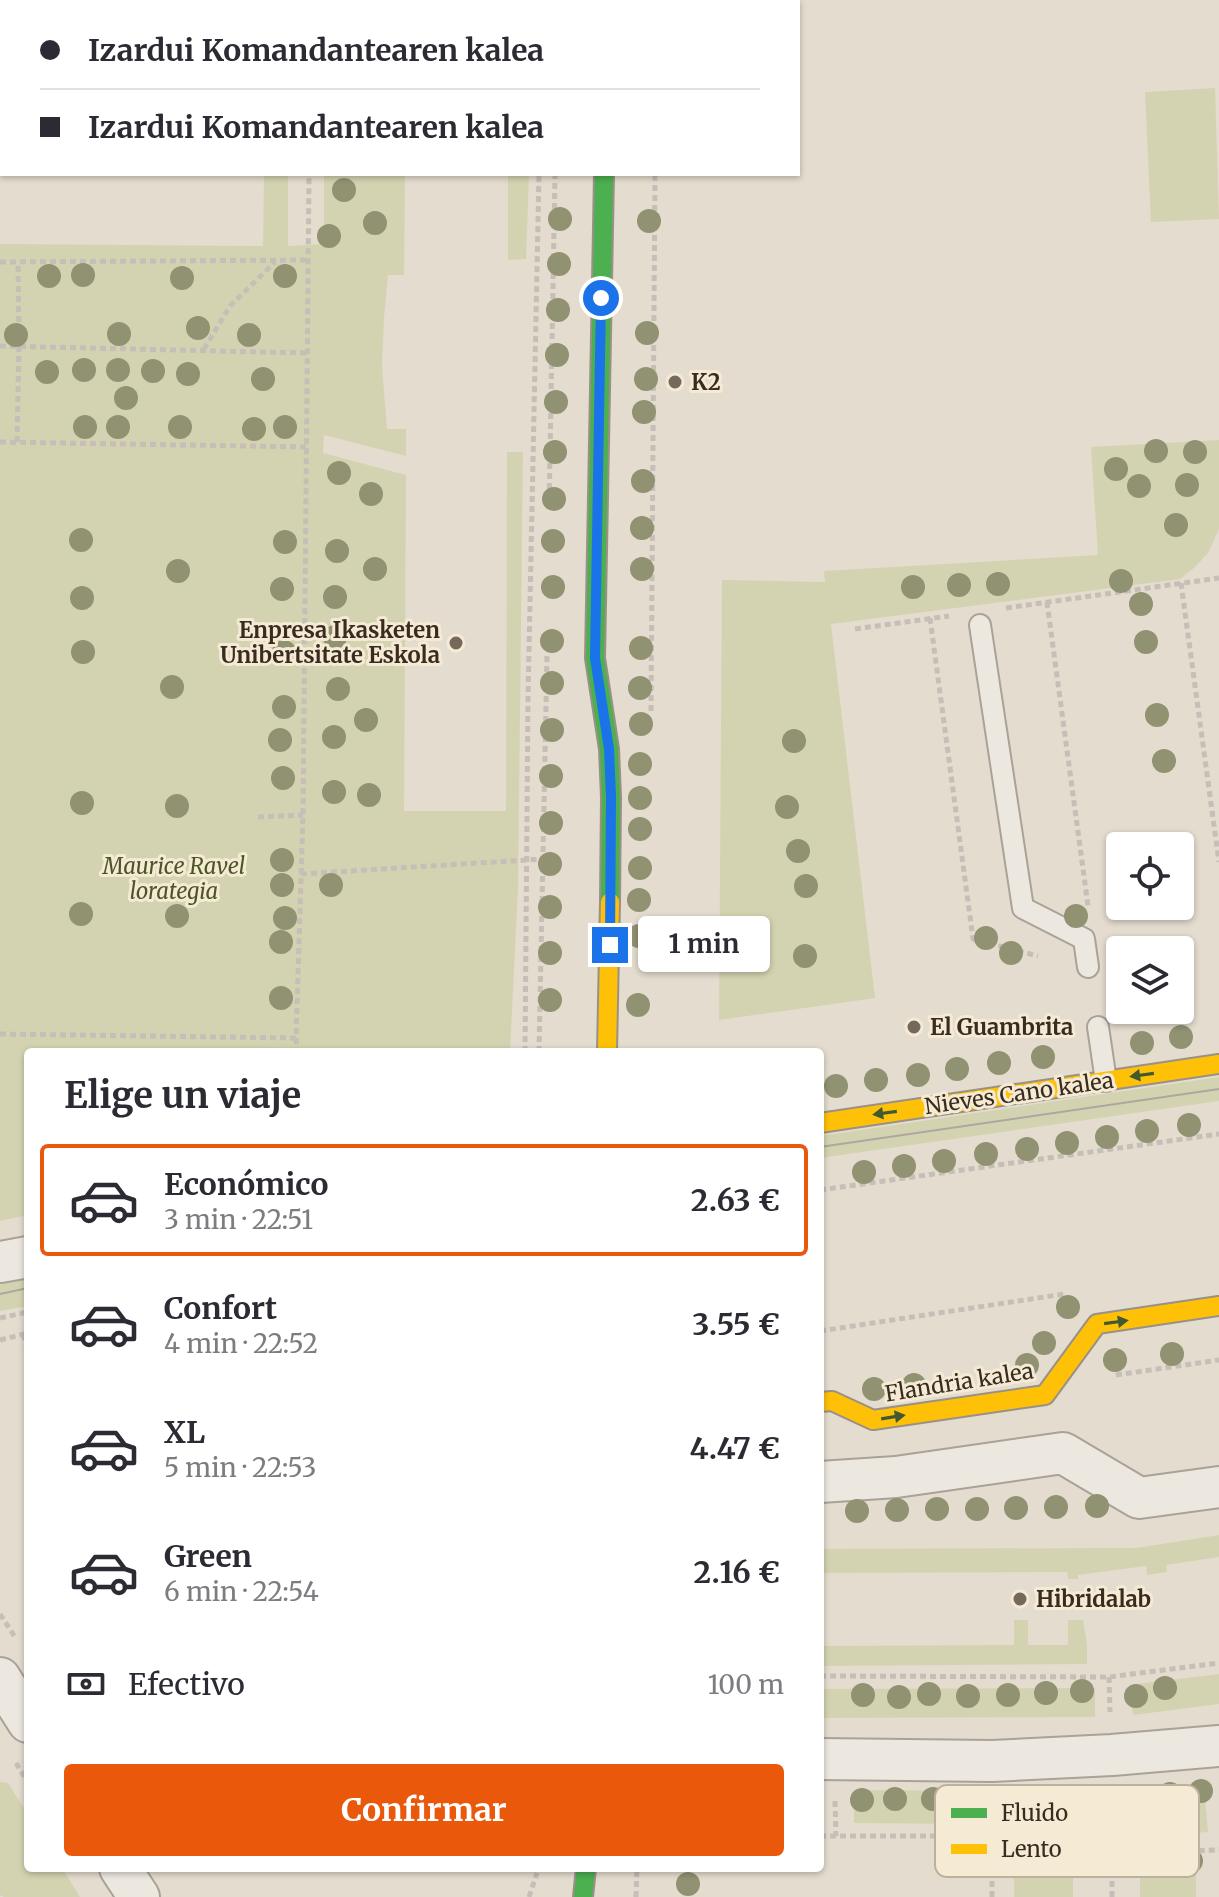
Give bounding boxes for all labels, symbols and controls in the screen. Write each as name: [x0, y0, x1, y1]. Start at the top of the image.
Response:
text: Izardui Komandantearen kalea: [88, 31, 544, 69]
text: Izardui Komandantearen kalea: [88, 108, 544, 146]
route start: [583, 280, 619, 316]
place label: K2: [691, 368, 721, 396]
marker: K2: [666, 373, 684, 391]
place label: Enpresa Ikasketen Unibertsitate Eskola: [220, 616, 440, 669]
marker: Enpresa Ikasketen Unibertsitate Eskola: [447, 634, 465, 652]
map controls: [1106, 832, 1194, 1024]
button: locate: [1106, 832, 1194, 920]
park label: Maurice Ravel lorategia: [102, 852, 245, 905]
callout: 1 min: [638, 917, 770, 973]
route end: [592, 927, 628, 963]
text: 1 min: [669, 927, 739, 960]
button: layers: [1106, 936, 1194, 1024]
place label: El Guambrita: [930, 1013, 1073, 1041]
marker: El Guambrita: [905, 1018, 923, 1036]
street label: Nieves Cano kalea: [923, 1066, 1115, 1120]
one-way arrow: [1129, 1070, 1154, 1082]
text: Elige un viaje: [64, 1073, 301, 1118]
one-way arrow: [872, 1107, 897, 1120]
icon: car: [68, 1164, 140, 1236]
text: Económico: [164, 1165, 328, 1203]
text: 2.63 €: [691, 1181, 780, 1219]
text: 3 min · 22:51: [164, 1203, 313, 1236]
icon: car: [68, 1288, 140, 1360]
text: Confort: [164, 1289, 277, 1327]
text: 3.55 €: [692, 1305, 780, 1343]
one-way arrow: [1104, 1315, 1129, 1327]
text: 4 min · 22:52: [164, 1327, 318, 1360]
street label: Flandria kalea: [883, 1356, 1035, 1408]
one-way arrow: [881, 1410, 906, 1423]
icon: car: [68, 1412, 140, 1484]
text: XL: [164, 1413, 205, 1451]
text: 4.47 €: [690, 1429, 780, 1467]
text: 5 min · 22:53: [164, 1451, 317, 1484]
icon: car: [68, 1536, 140, 1608]
text: Green: [164, 1537, 252, 1575]
text: 2.16 €: [694, 1553, 780, 1591]
text: 6 min · 22:54: [164, 1575, 319, 1608]
place label: Hibridalab: [1036, 1585, 1151, 1613]
marker: Hibridalab: [1011, 1590, 1029, 1608]
icon: cash: [64, 1662, 108, 1706]
text: Efectivo: [128, 1665, 245, 1703]
text: 100 m: [708, 1668, 784, 1701]
button: Confirmar: [64, 1764, 784, 1856]
legend: [935, 1785, 1199, 1877]
text: Fluido: [1001, 1799, 1068, 1827]
text: Lento: [1001, 1835, 1062, 1863]

